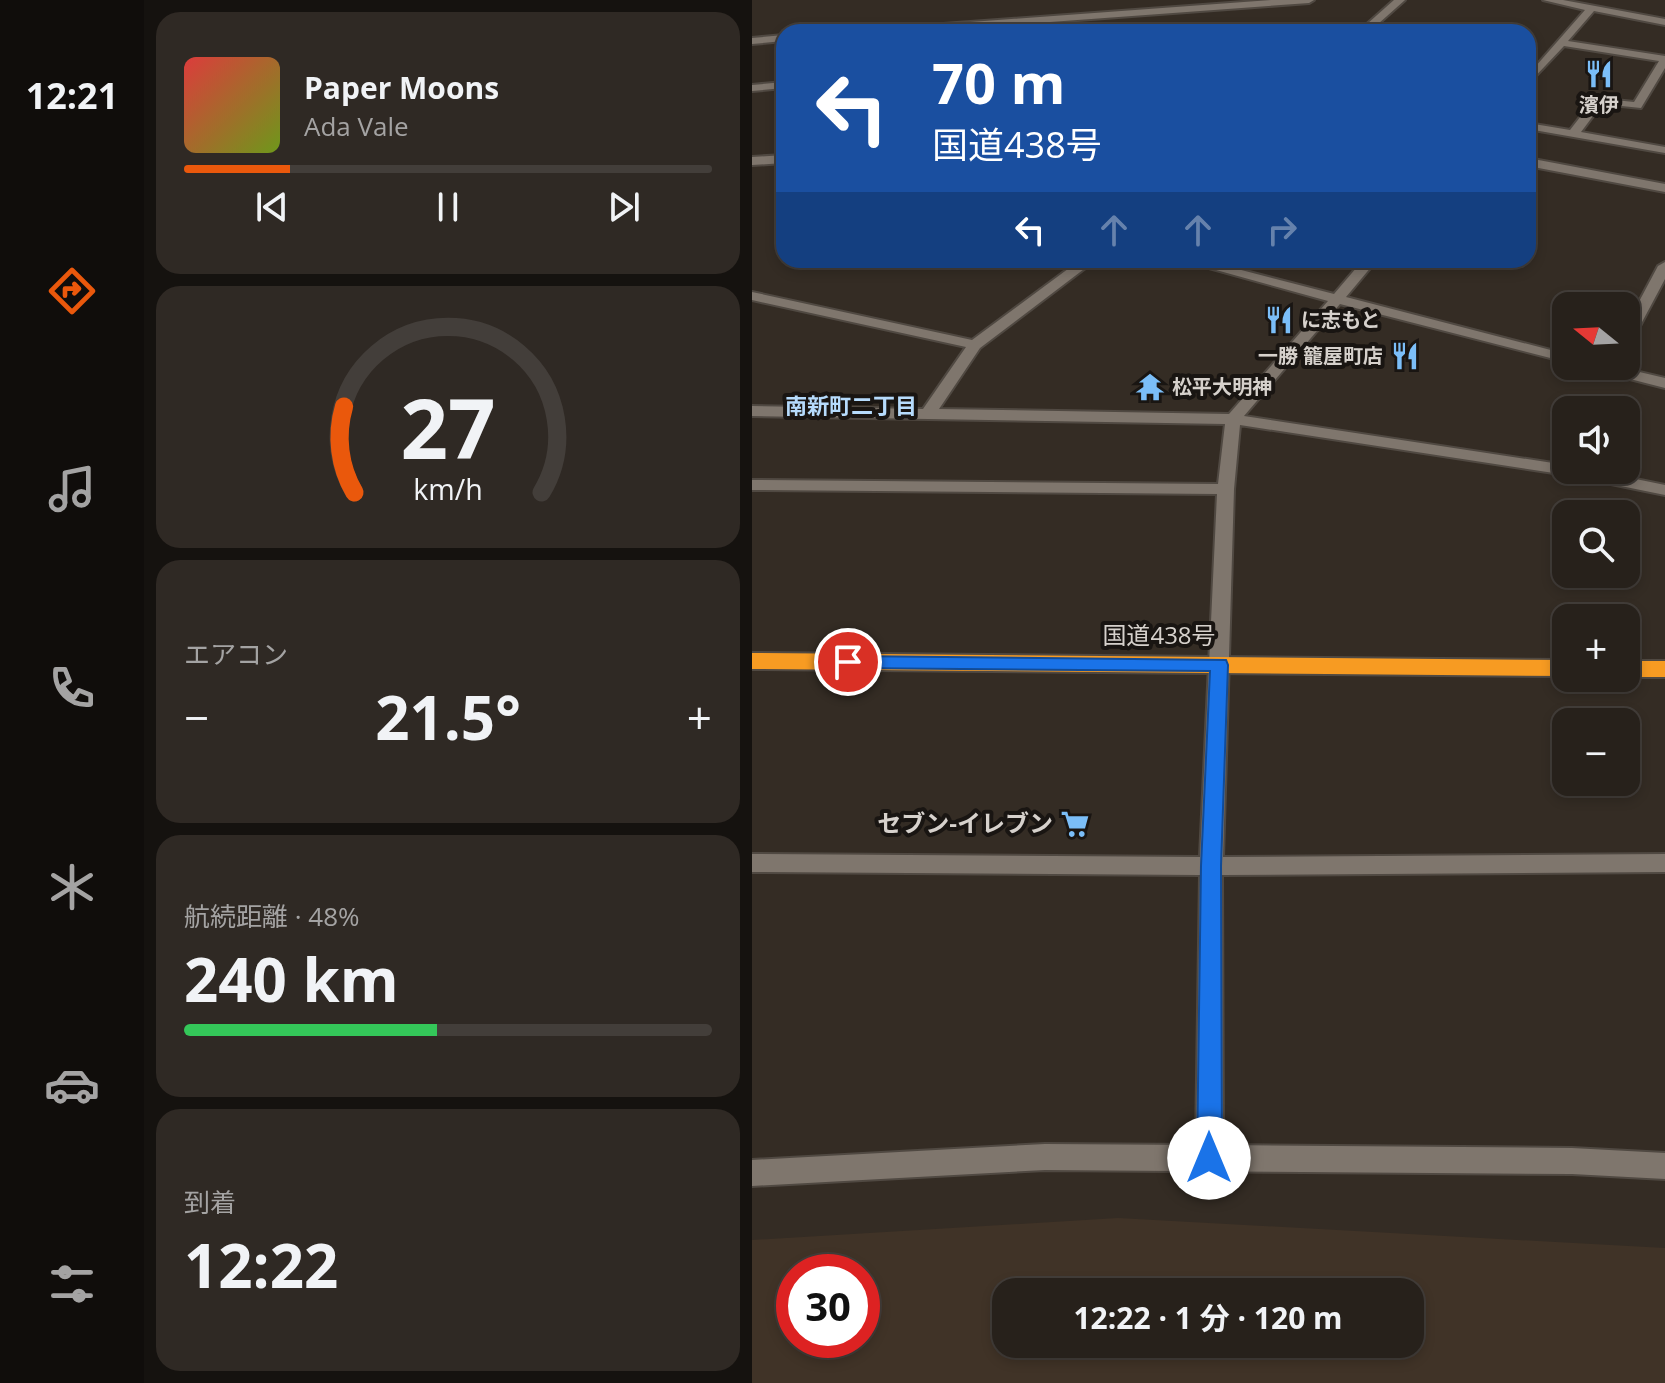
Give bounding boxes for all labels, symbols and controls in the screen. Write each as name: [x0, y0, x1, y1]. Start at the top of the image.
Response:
text: 70 m: [932, 44, 1066, 120]
icon: left: [800, 56, 904, 160]
restaurant icon: 濱伊: [1584, 59, 1614, 89]
text: Paper Moons: [304, 67, 499, 108]
text: 12:21: [26, 71, 118, 120]
place label: 濱伊: [1579, 91, 1619, 118]
text: Ada Vale: [304, 108, 409, 144]
text: 国道438号: [932, 120, 1102, 169]
icon: previous: [250, 185, 294, 229]
icon: pause: [426, 185, 470, 229]
icon: next: [602, 185, 646, 229]
icon: left: [1008, 208, 1052, 252]
icon: ahead: [1092, 208, 1136, 252]
icon: ahead: [1176, 208, 1220, 252]
icon: right: [1260, 208, 1304, 252]
icon: directions: [44, 263, 100, 319]
north arrow: [1552, 292, 1640, 380]
map controls: [1552, 292, 1640, 796]
restaurant icon: に志もと: [1264, 305, 1294, 335]
place label: に志もと: [1301, 306, 1381, 333]
restaurant icon: 一勝 籠屋町店: [1390, 341, 1420, 371]
place label: 一勝 籠屋町店: [1258, 342, 1383, 369]
text: 27: [400, 370, 496, 483]
temple icon: 松平大明神: [1135, 372, 1165, 402]
place label: 松平大明神: [1172, 373, 1272, 400]
district label: 南新町二丁目: [785, 390, 917, 420]
button: sound: [1552, 396, 1640, 484]
icon: music: [44, 461, 100, 517]
text: km/h: [413, 469, 483, 508]
button: search: [1552, 500, 1640, 588]
button: +: [1552, 604, 1640, 692]
street label: 国道438号: [1102, 618, 1216, 651]
pin: [814, 628, 882, 696]
text: エアコン: [184, 636, 288, 672]
icon: arrive: [826, 640, 870, 684]
icon: phone: [44, 660, 100, 716]
text: 21.5°: [375, 676, 521, 758]
text: −: [184, 687, 209, 747]
text: +: [687, 687, 712, 747]
button: −: [1552, 708, 1640, 796]
place label: セブン-イレブン: [877, 806, 1053, 839]
supermarket icon: セブン-イレブン: [1060, 809, 1090, 839]
icon: climate: [44, 859, 100, 915]
text: 航続距離 · 48%: [184, 898, 360, 934]
text: 240 km: [184, 938, 399, 1020]
icon: car: [44, 1057, 100, 1113]
position arrow: [1167, 1116, 1251, 1200]
text: 到着: [184, 1184, 236, 1220]
text: 12:22: [184, 1224, 338, 1306]
speed limit sign: 30: [776, 1254, 880, 1358]
icon: filters: [44, 1256, 100, 1312]
text: 12:22 · 1 分 · 120 m: [1073, 1297, 1343, 1338]

